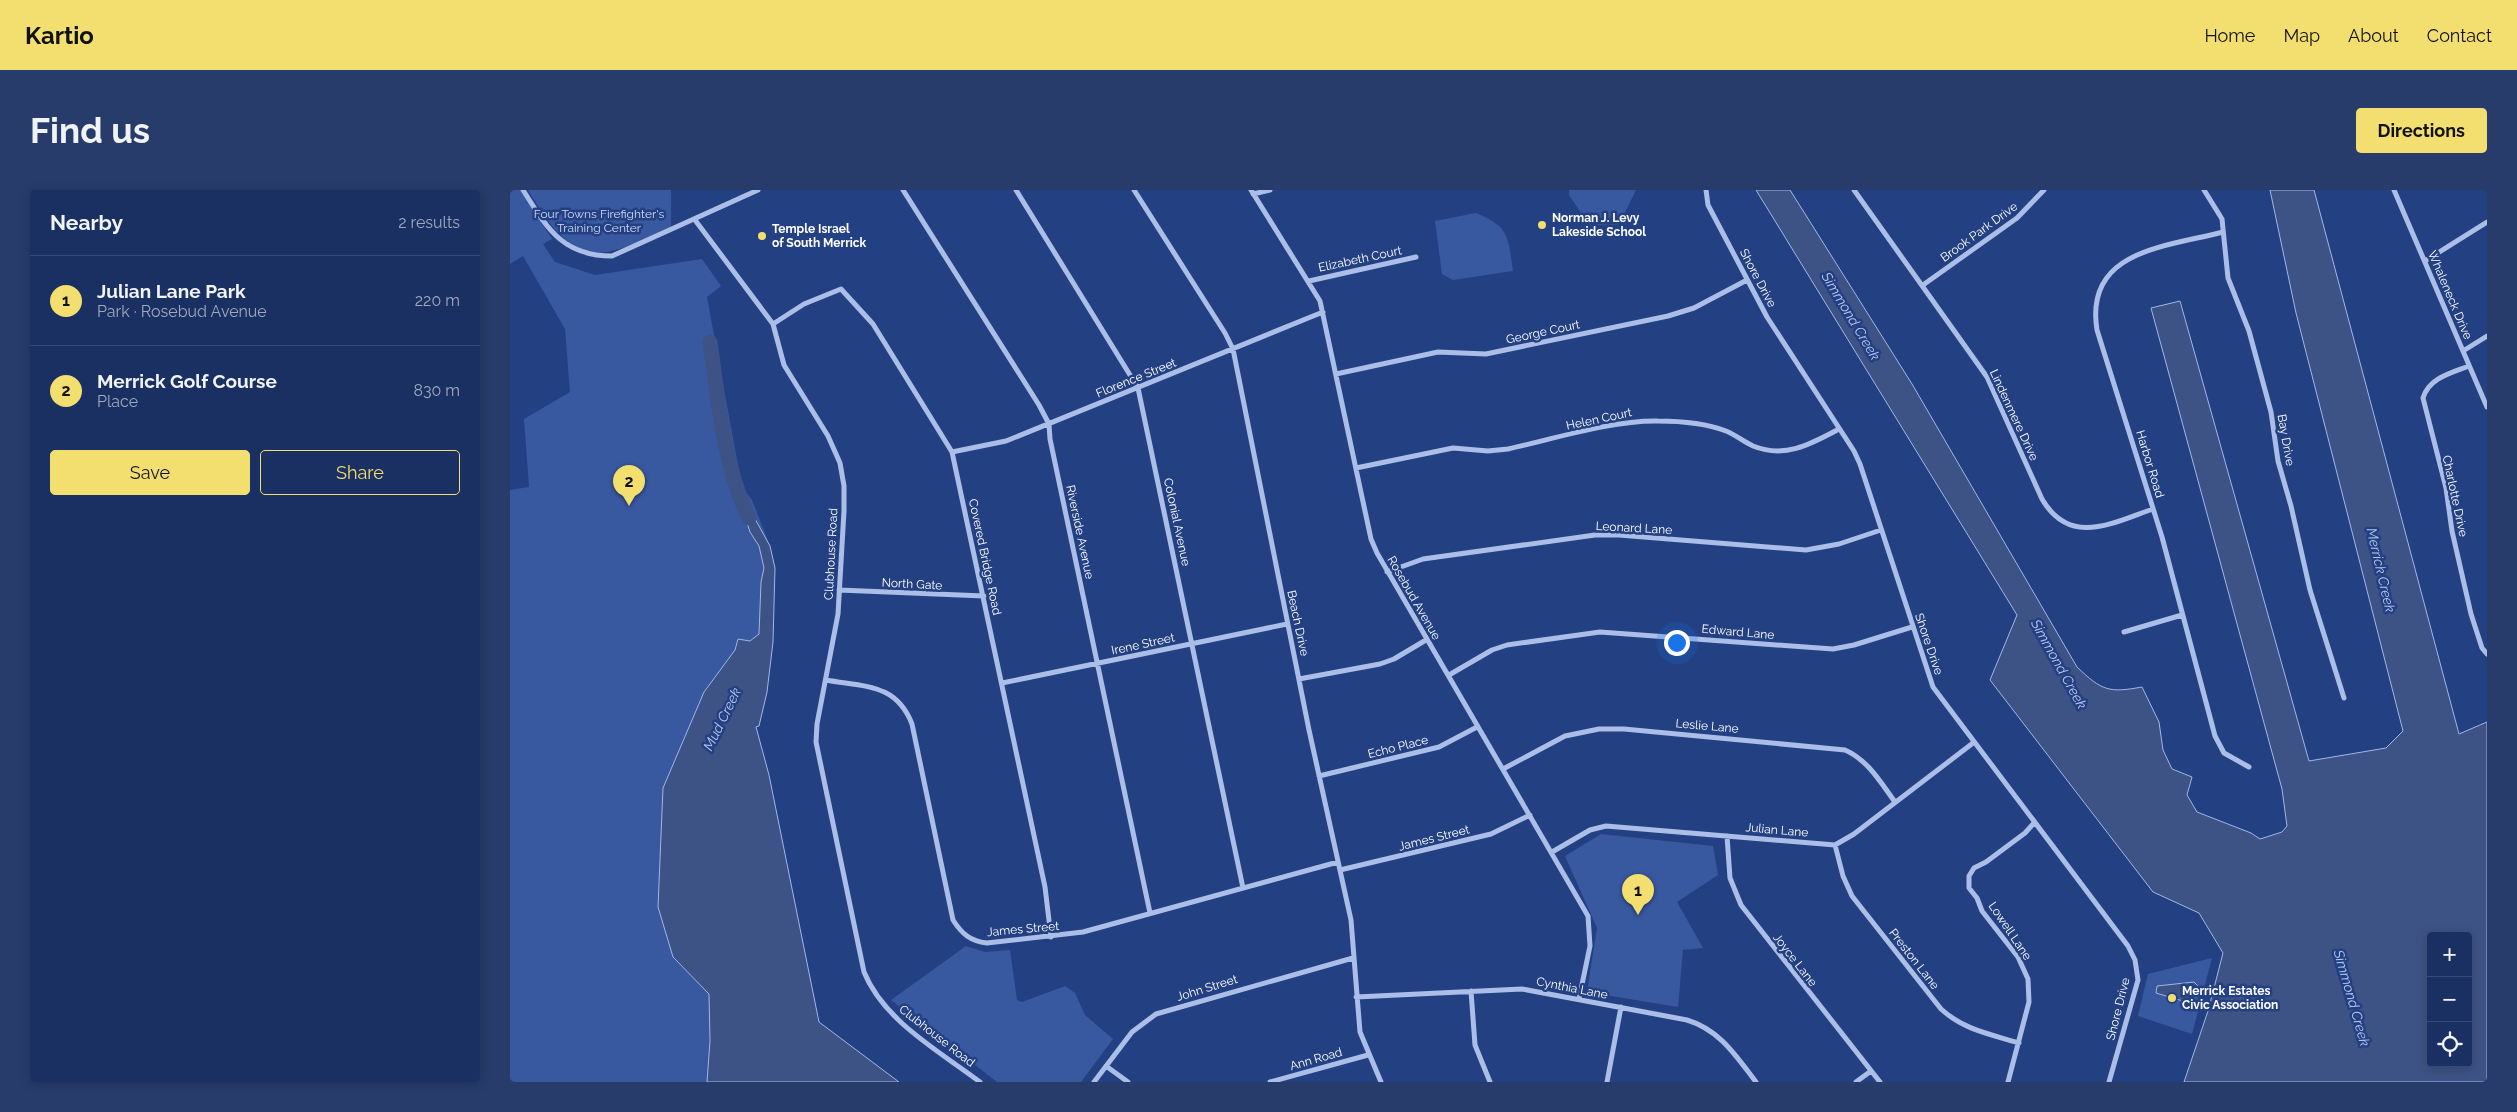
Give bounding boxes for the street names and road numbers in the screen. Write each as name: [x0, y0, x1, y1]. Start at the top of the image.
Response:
street label: Brook Park Drive: [1938, 199, 2020, 265]
street label: Elizabeth Court: [1317, 243, 1403, 275]
street label: Shore Drive: [1737, 246, 1779, 310]
street label: Whaleneck Drive: [2425, 249, 2475, 341]
street label: George Court: [1505, 317, 1581, 347]
street label: Florence Street: [1094, 356, 1178, 400]
street label: Lindenmere Drive: [1987, 367, 2041, 463]
street label: Helen Court: [1565, 405, 1633, 433]
street label: Bay Drive: [2275, 413, 2297, 467]
street label: Harbor Road: [2133, 429, 2167, 499]
street label: Charlotte Drive: [2440, 454, 2470, 538]
street label: Colonial Avenue: [1161, 477, 1193, 567]
street label: Riverside Avenue: [1063, 484, 1097, 580]
street label: Covered Bridge Road: [966, 498, 1004, 616]
street label: Clubhouse Road: [822, 508, 840, 600]
street label: Leonard Lane: [1595, 519, 1673, 537]
street label: Rosebud Avenue: [1384, 554, 1444, 642]
street label: North Gate: [881, 575, 943, 593]
street label: Beach Drive: [1284, 589, 1312, 657]
street label: Shore Drive: [1912, 611, 1946, 677]
street label: Edward Lane: [1701, 622, 1775, 642]
street label: Irene Street: [1110, 630, 1176, 658]
street label: Leslie Lane: [1675, 716, 1739, 736]
street label: Echo Place: [1366, 733, 1430, 761]
street label: Julian Lane: [1745, 820, 1809, 840]
street label: James Street: [1397, 822, 1471, 854]
street label: Lowell Lane: [1985, 899, 2035, 963]
street label: James Street: [986, 919, 1060, 939]
street label: Preston Lane: [1886, 926, 1942, 992]
street label: Joyce Lane: [1770, 931, 1820, 989]
street label: John Street: [1175, 972, 1239, 1004]
street label: Cynthia Lane: [1535, 974, 1609, 1002]
street label: Shore Drive: [2103, 976, 2133, 1042]
street label: Clubhouse Road: [896, 1002, 978, 1070]
street label: Ann Road: [1288, 1045, 1344, 1073]

